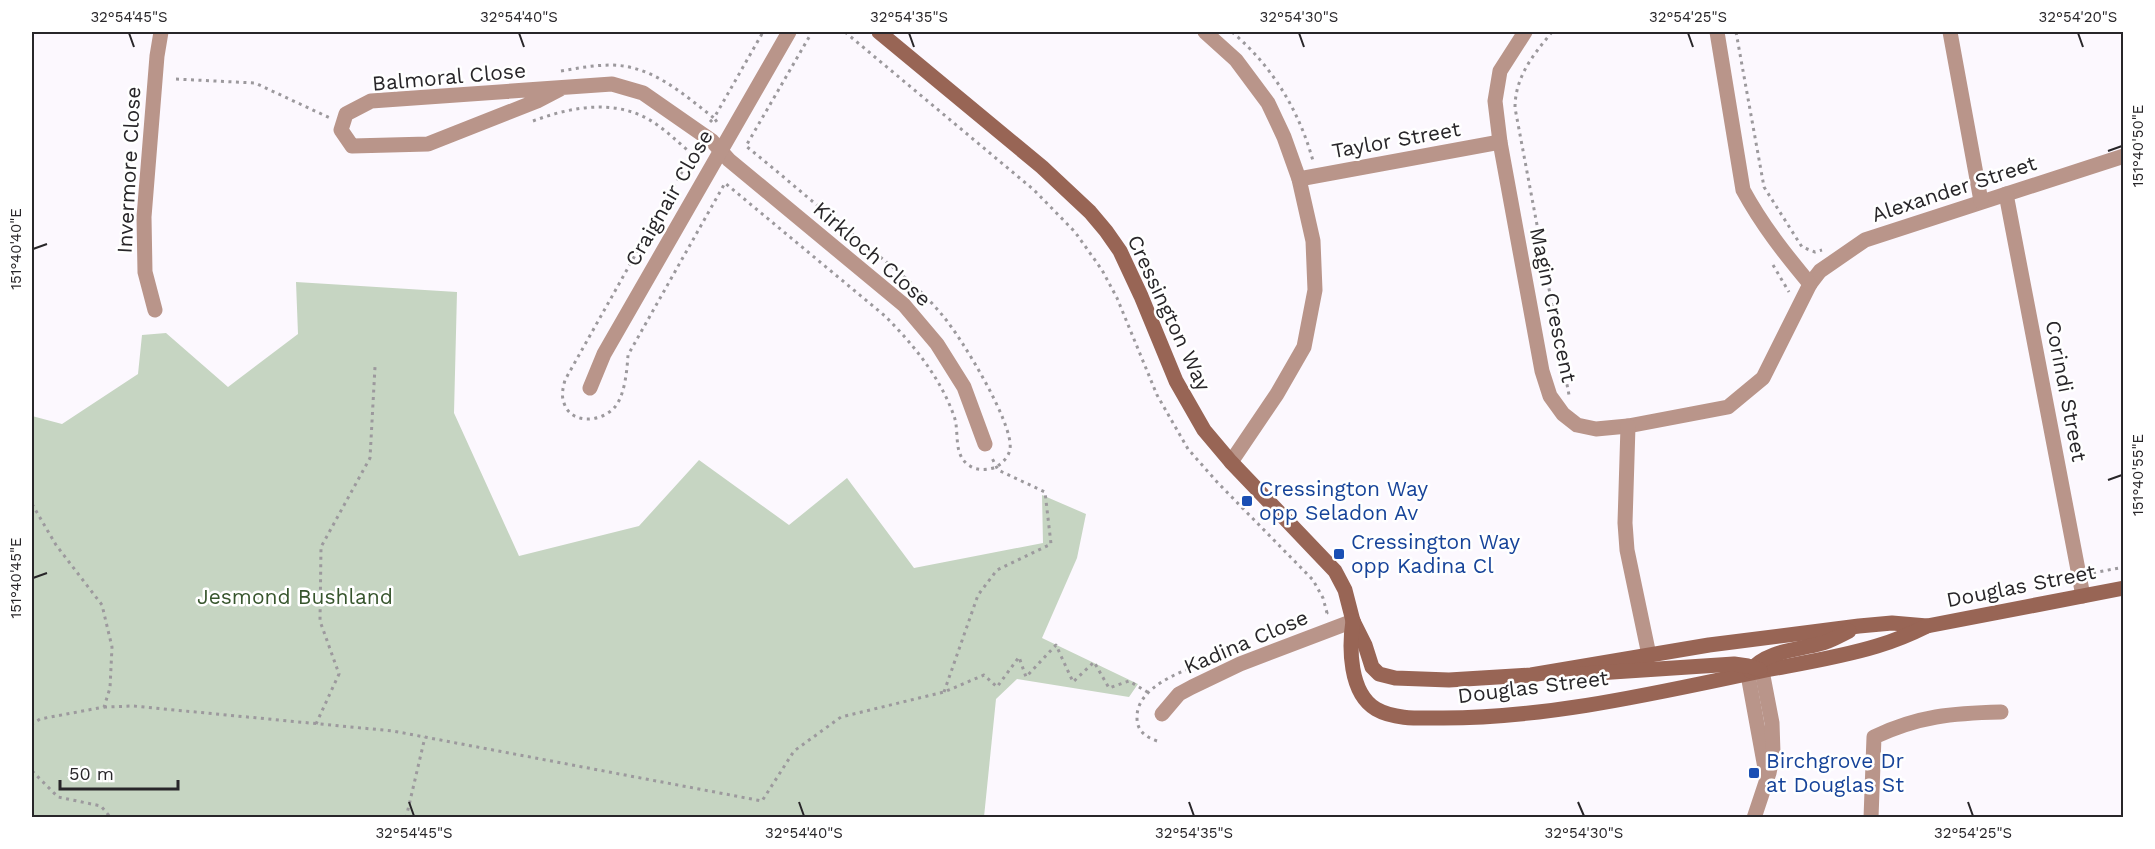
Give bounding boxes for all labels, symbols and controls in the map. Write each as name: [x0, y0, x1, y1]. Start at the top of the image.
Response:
text: 32°54'45"S: [90, 8, 168, 26]
text: 32°54'40"S: [480, 8, 558, 26]
text: 32°54'35"S: [870, 8, 948, 26]
text: 32°54'30"S: [1260, 8, 1338, 26]
text: 32°54'25"S: [1649, 8, 1727, 26]
text: 32°54'20"S: [2039, 8, 2117, 26]
street label: Balmoral Close: [371, 57, 527, 96]
street label: Invermore Close: [112, 86, 145, 254]
text: 151°40'50"E: [2129, 105, 2147, 187]
street label: Taylor Street: [1330, 116, 1462, 163]
street label: Craignair Close: [619, 125, 718, 271]
street label: Alexander Street: [1868, 150, 2039, 227]
street label: Kirkloch Close: [809, 196, 936, 311]
text: 151°40'40"E: [7, 208, 25, 290]
street label: Magin Crescent: [1525, 225, 1582, 385]
street label: Cressington Way: [1122, 231, 1217, 395]
street label: Corindi Street: [2041, 318, 2092, 464]
text: 151°40'55"E: [2129, 434, 2147, 516]
place label: Cressington Way opp Seladon Av: [1259, 476, 1428, 525]
marker: Cressington Way opp Seladon Av: [1240, 494, 1254, 508]
place label: Cressington Way opp Kadina Cl: [1351, 529, 1520, 578]
text: 151°40'45"E: [7, 537, 25, 619]
marker: Cressington Way opp Kadina Cl: [1332, 547, 1346, 561]
street label: Douglas Street: [1944, 559, 2098, 612]
park label: Jesmond Bushland: [197, 584, 393, 609]
street label: Kadina Close: [1180, 604, 1312, 679]
street label: Douglas Street: [1456, 665, 1610, 708]
place label: Birchgrove Dr at Douglas St: [1766, 748, 1905, 797]
scale bar: [60, 753, 178, 791]
text: 50 m: [69, 763, 114, 784]
marker: Birchgrove Dr at Douglas St: [1747, 766, 1761, 780]
text: 32°54'45"S: [375, 824, 453, 842]
text: 32°54'40"S: [765, 824, 843, 842]
text: 32°54'35"S: [1155, 824, 1233, 842]
text: 32°54'30"S: [1545, 824, 1623, 842]
text: 32°54'25"S: [1934, 824, 2012, 842]

